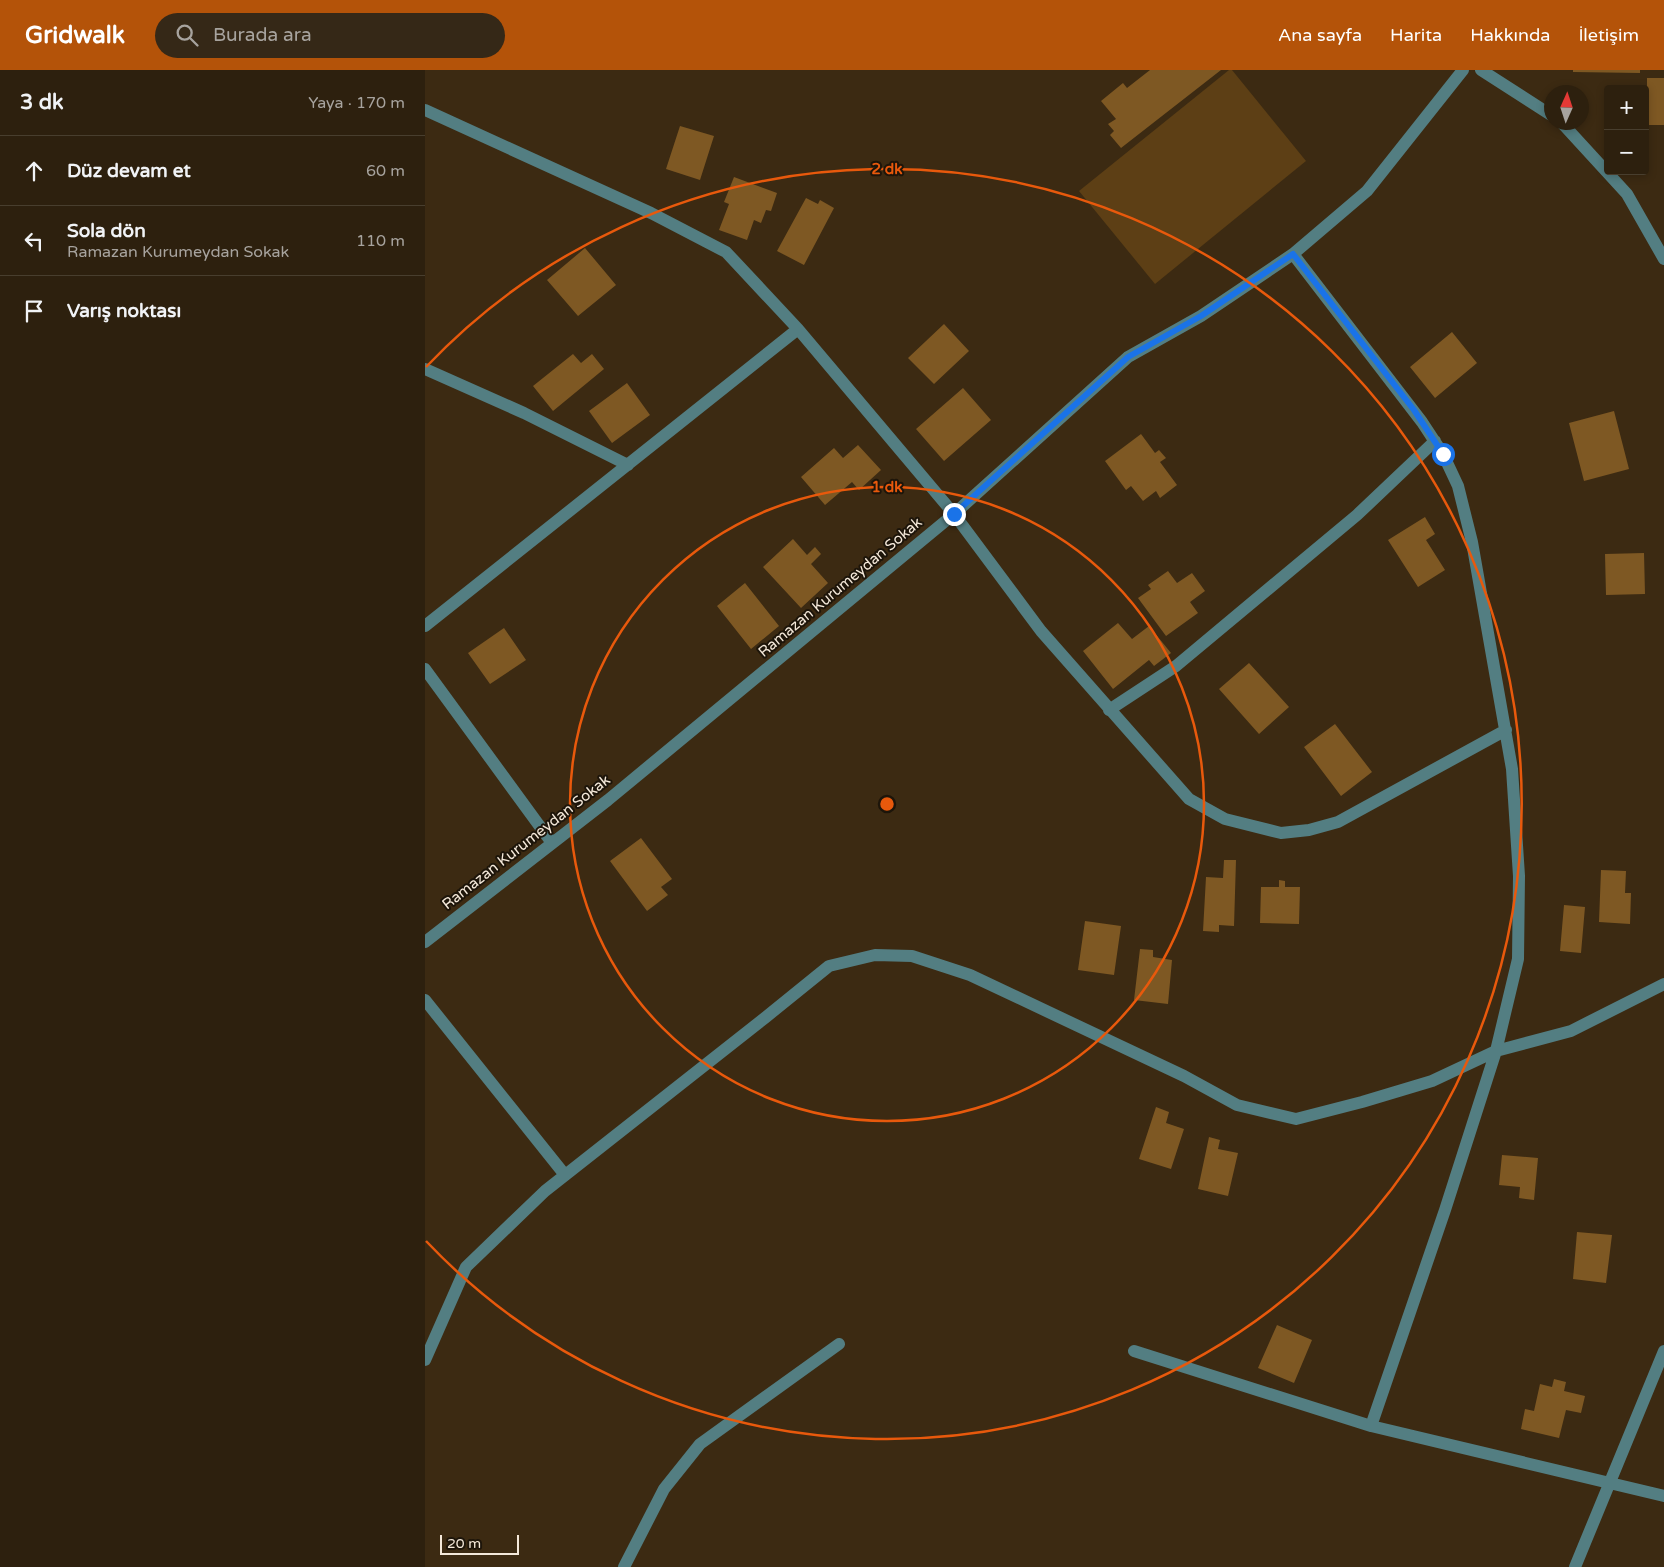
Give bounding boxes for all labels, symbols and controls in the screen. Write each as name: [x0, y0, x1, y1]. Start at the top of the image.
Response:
search box: [155, 13, 505, 58]
text: Gridwalk: [25, 21, 125, 50]
icon: search: [173, 21, 201, 49]
text: Burada ara: [213, 24, 312, 46]
text: Ana sayfa: [1278, 24, 1362, 46]
text: Harita: [1390, 24, 1442, 46]
text: Hakkında: [1470, 24, 1550, 46]
text: İletişim: [1578, 24, 1639, 46]
north arrow: [1544, 85, 1589, 130]
map controls: [1604, 85, 1649, 175]
button: +: [1604, 85, 1649, 130]
text: 3 dk: [20, 90, 63, 115]
text: Yaya · 170 m: [308, 93, 405, 113]
button: −: [1604, 130, 1649, 175]
icon: ahead: [20, 157, 48, 185]
text: Düz devam et: [67, 160, 191, 182]
text: 2 dk: [872, 160, 902, 178]
text: 60 m: [366, 161, 405, 181]
text: Sola dön: [67, 220, 146, 242]
icon: left: [20, 227, 48, 255]
text: 110 m: [356, 231, 405, 251]
text: Ramazan Kurumeydan Sokak: [67, 242, 289, 262]
icon: arrive: [20, 297, 48, 325]
text: Varış noktası: [67, 300, 181, 322]
route start: [1432, 443, 1455, 466]
text: 1 dk: [872, 478, 902, 496]
route end: [943, 503, 966, 526]
street label: Ramazan Kurumeydan Sokak: [754, 513, 926, 661]
street label: Ramazan Kurumeydan Sokak: [438, 771, 614, 913]
centre of rings: [878, 795, 896, 813]
scale bar: [440, 1532, 519, 1555]
text: 20 m: [447, 1535, 481, 1552]

